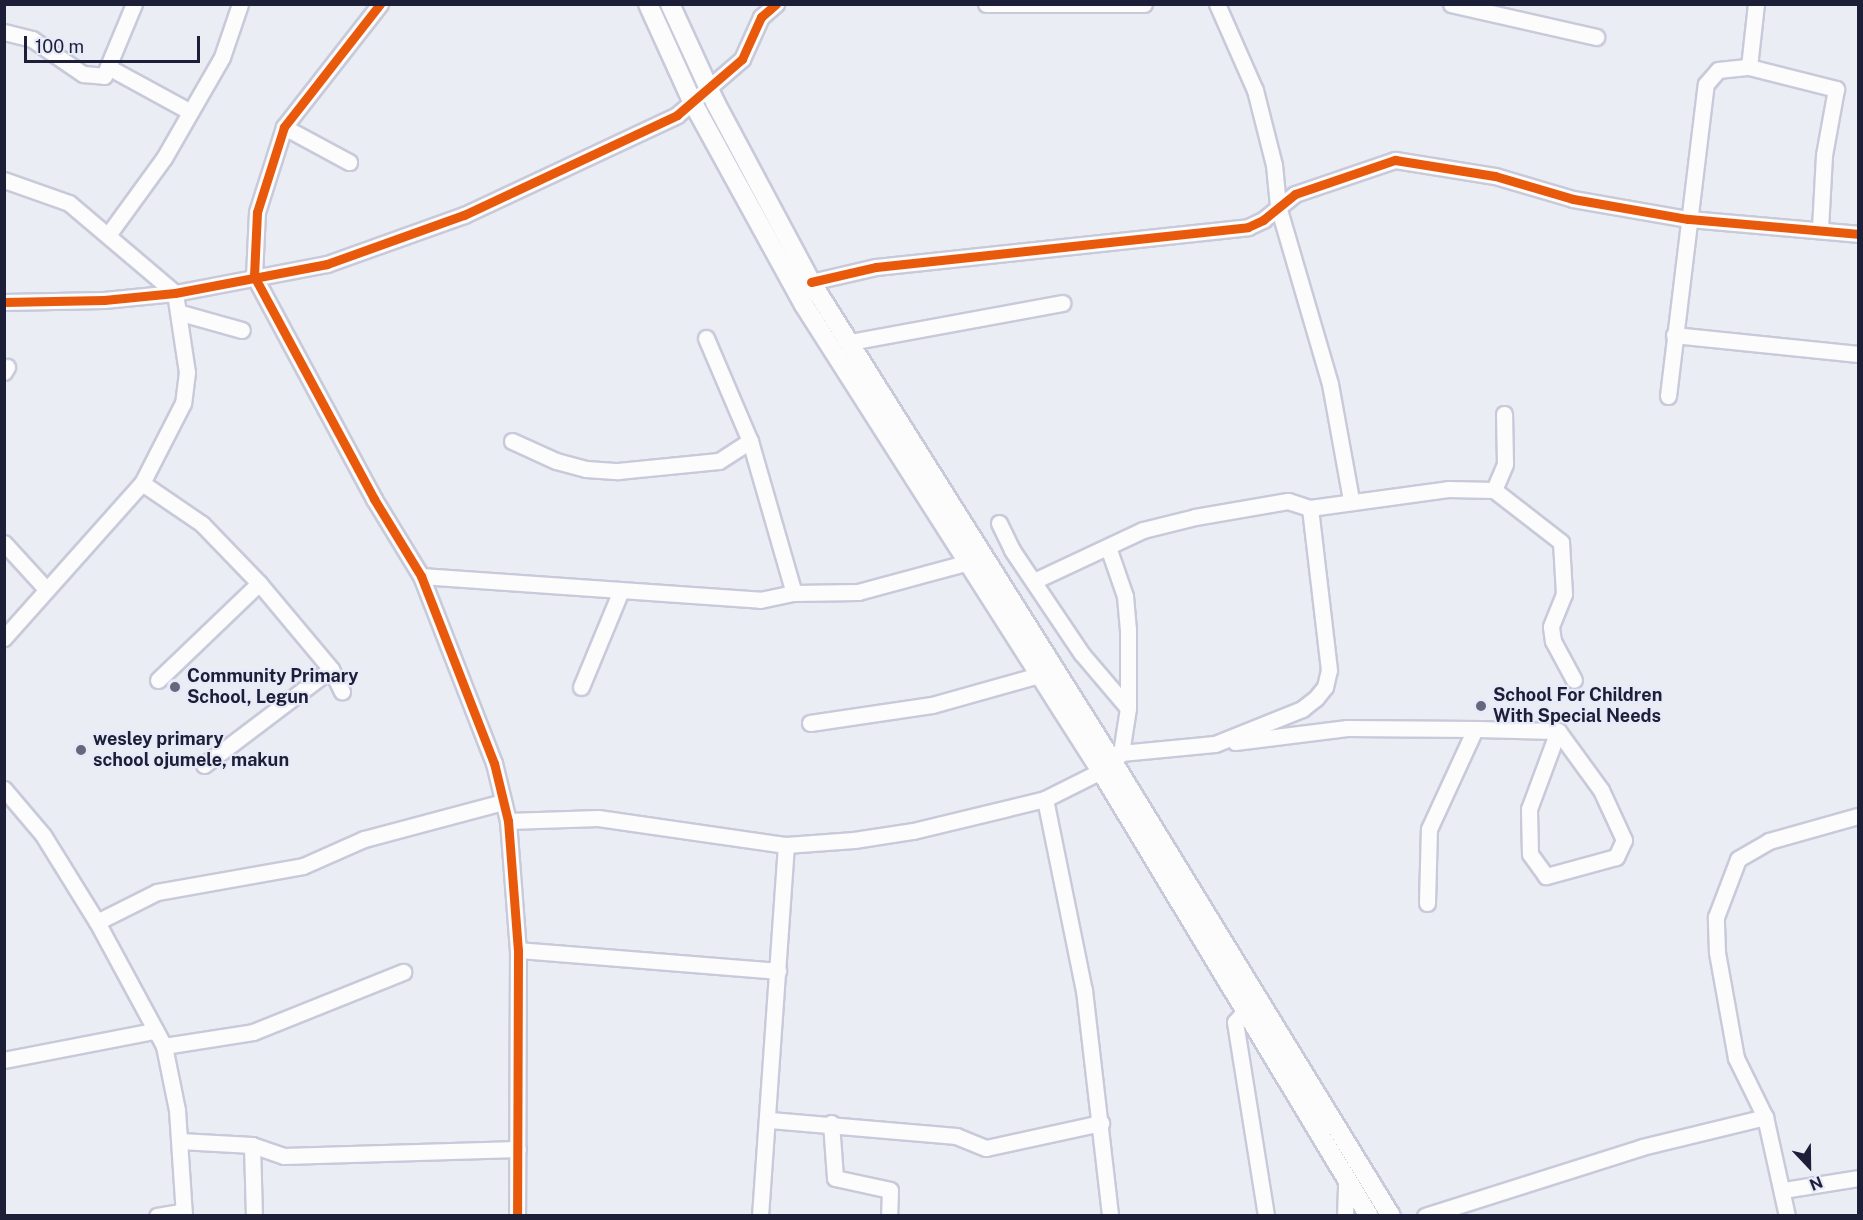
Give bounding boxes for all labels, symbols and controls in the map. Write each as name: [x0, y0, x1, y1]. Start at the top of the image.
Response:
scale bar: [27, 24, 202, 62]
text: 100 m: [35, 36, 84, 57]
place label: Community Primary School, Legun: [187, 666, 359, 708]
marker: Community Primary School, Legun: [168, 680, 182, 694]
place label: School For Children With Special Needs: [1493, 685, 1662, 728]
marker: School For Children With Special Needs: [1474, 699, 1488, 713]
place label: wesley primary school ojumele, makun: [93, 729, 289, 771]
marker: wesley primary school ojumele, makun: [74, 743, 88, 757]
north arrow: [1779, 1136, 1839, 1196]
text: N: [1807, 1172, 1825, 1194]

